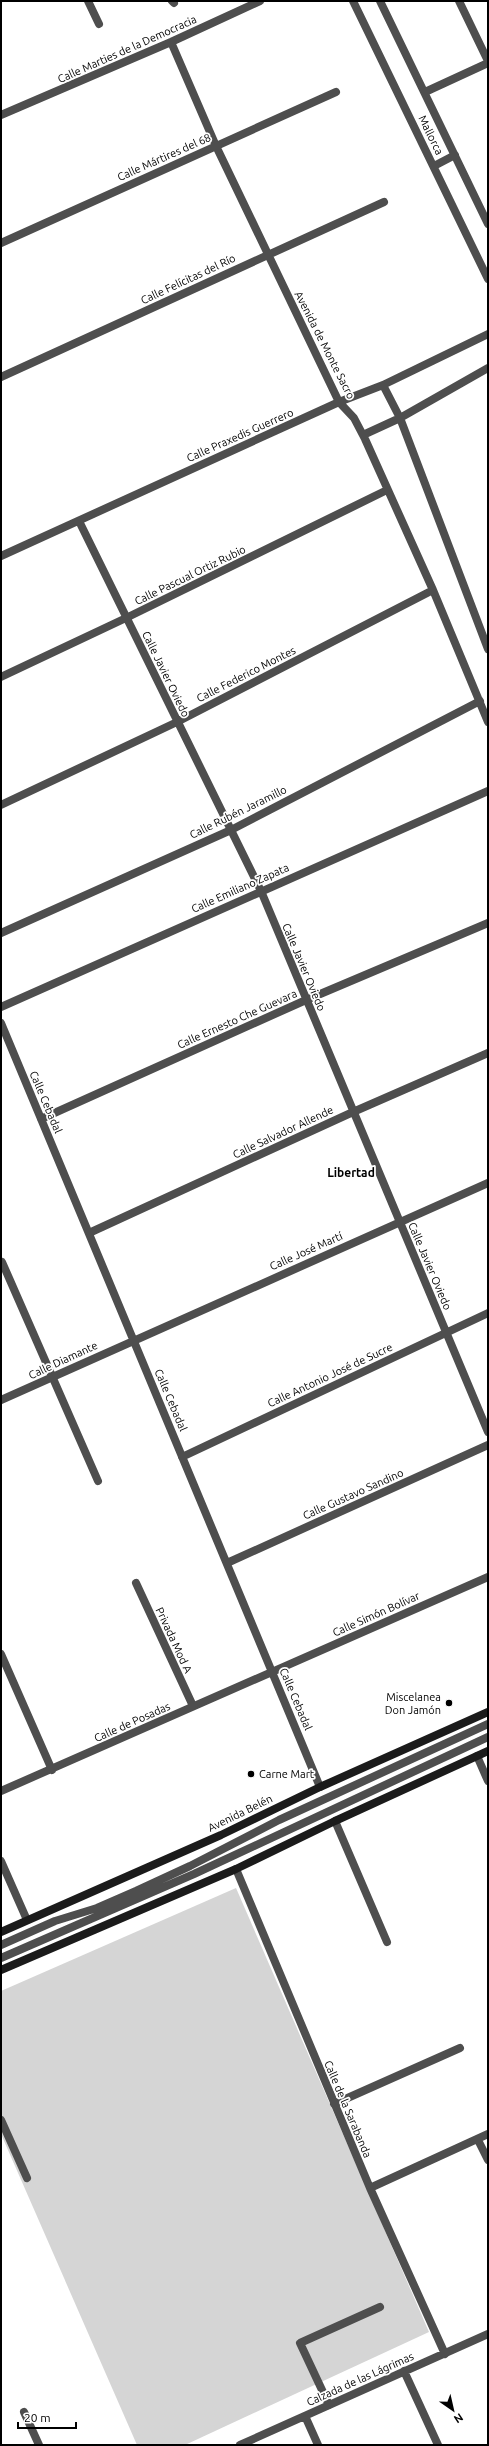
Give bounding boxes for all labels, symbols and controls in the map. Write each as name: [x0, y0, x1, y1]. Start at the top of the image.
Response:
street label: Calle Marties de la Democracia: [56, 13, 198, 85]
street label: Mallorca: [416, 113, 446, 157]
street label: Calle Mártires del 68: [115, 131, 213, 183]
street label: Calle Felícitas del Río: [139, 252, 237, 306]
street label: Avenida de Monte Sacro: [293, 289, 357, 401]
street label: Calle Praxedis Guerrero: [185, 406, 295, 464]
street label: Calle Pascual Ortiz Rubio: [133, 543, 247, 607]
street label: Calle Javier Oviedo: [140, 629, 192, 719]
street label: Calle Federico Montes: [195, 644, 298, 704]
street label: Calle Rubén Jaramillo: [188, 783, 288, 841]
street label: Calle Emiliano Zapata: [189, 861, 291, 915]
street label: Calle Javier Oviedo: [280, 921, 328, 1013]
street label: Calle Ernesto Che Guevara: [175, 987, 299, 1051]
street label: Calle Cebadal: [27, 1069, 65, 1135]
street label: Calle Salvador Allende: [231, 1103, 335, 1161]
district label: Libertad: [327, 1166, 375, 1179]
street label: Calle Javier Oviedo: [406, 1220, 454, 1312]
street label: Calle José Martí: [268, 1229, 345, 1272]
street label: Calle Diamante: [27, 1339, 99, 1381]
street label: Calle Antonio José de Sucre: [266, 1341, 394, 1409]
street label: Calle Cebadal: [152, 1367, 190, 1433]
street label: Calle Gustavo Sandino: [301, 1466, 405, 1522]
street label: Calle Simón Bolívar: [331, 1589, 422, 1639]
street label: Privada Mod A: [154, 1605, 195, 1676]
street label: Calle Cebadal: [277, 1666, 315, 1732]
place label: Miscelanea Don Jamón: [385, 1691, 441, 1716]
marker: Miscelanea Don Jamón: [444, 1698, 454, 1708]
street label: Calle de Posadas: [92, 1700, 172, 1744]
place label: Carne Mart: [259, 1768, 315, 1780]
marker: Carne Mart: [246, 1769, 256, 1779]
street label: Avenida Belén: [206, 1792, 274, 1834]
street label: Calle de la Sarabanda: [322, 2059, 374, 2159]
street label: Calzada de las Lágrimas: [305, 2350, 416, 2408]
north arrow: [433, 2390, 473, 2430]
scale bar: [18, 2404, 76, 2430]
text: 20 m: [24, 2411, 51, 2424]
text: N: [452, 2411, 465, 2426]

